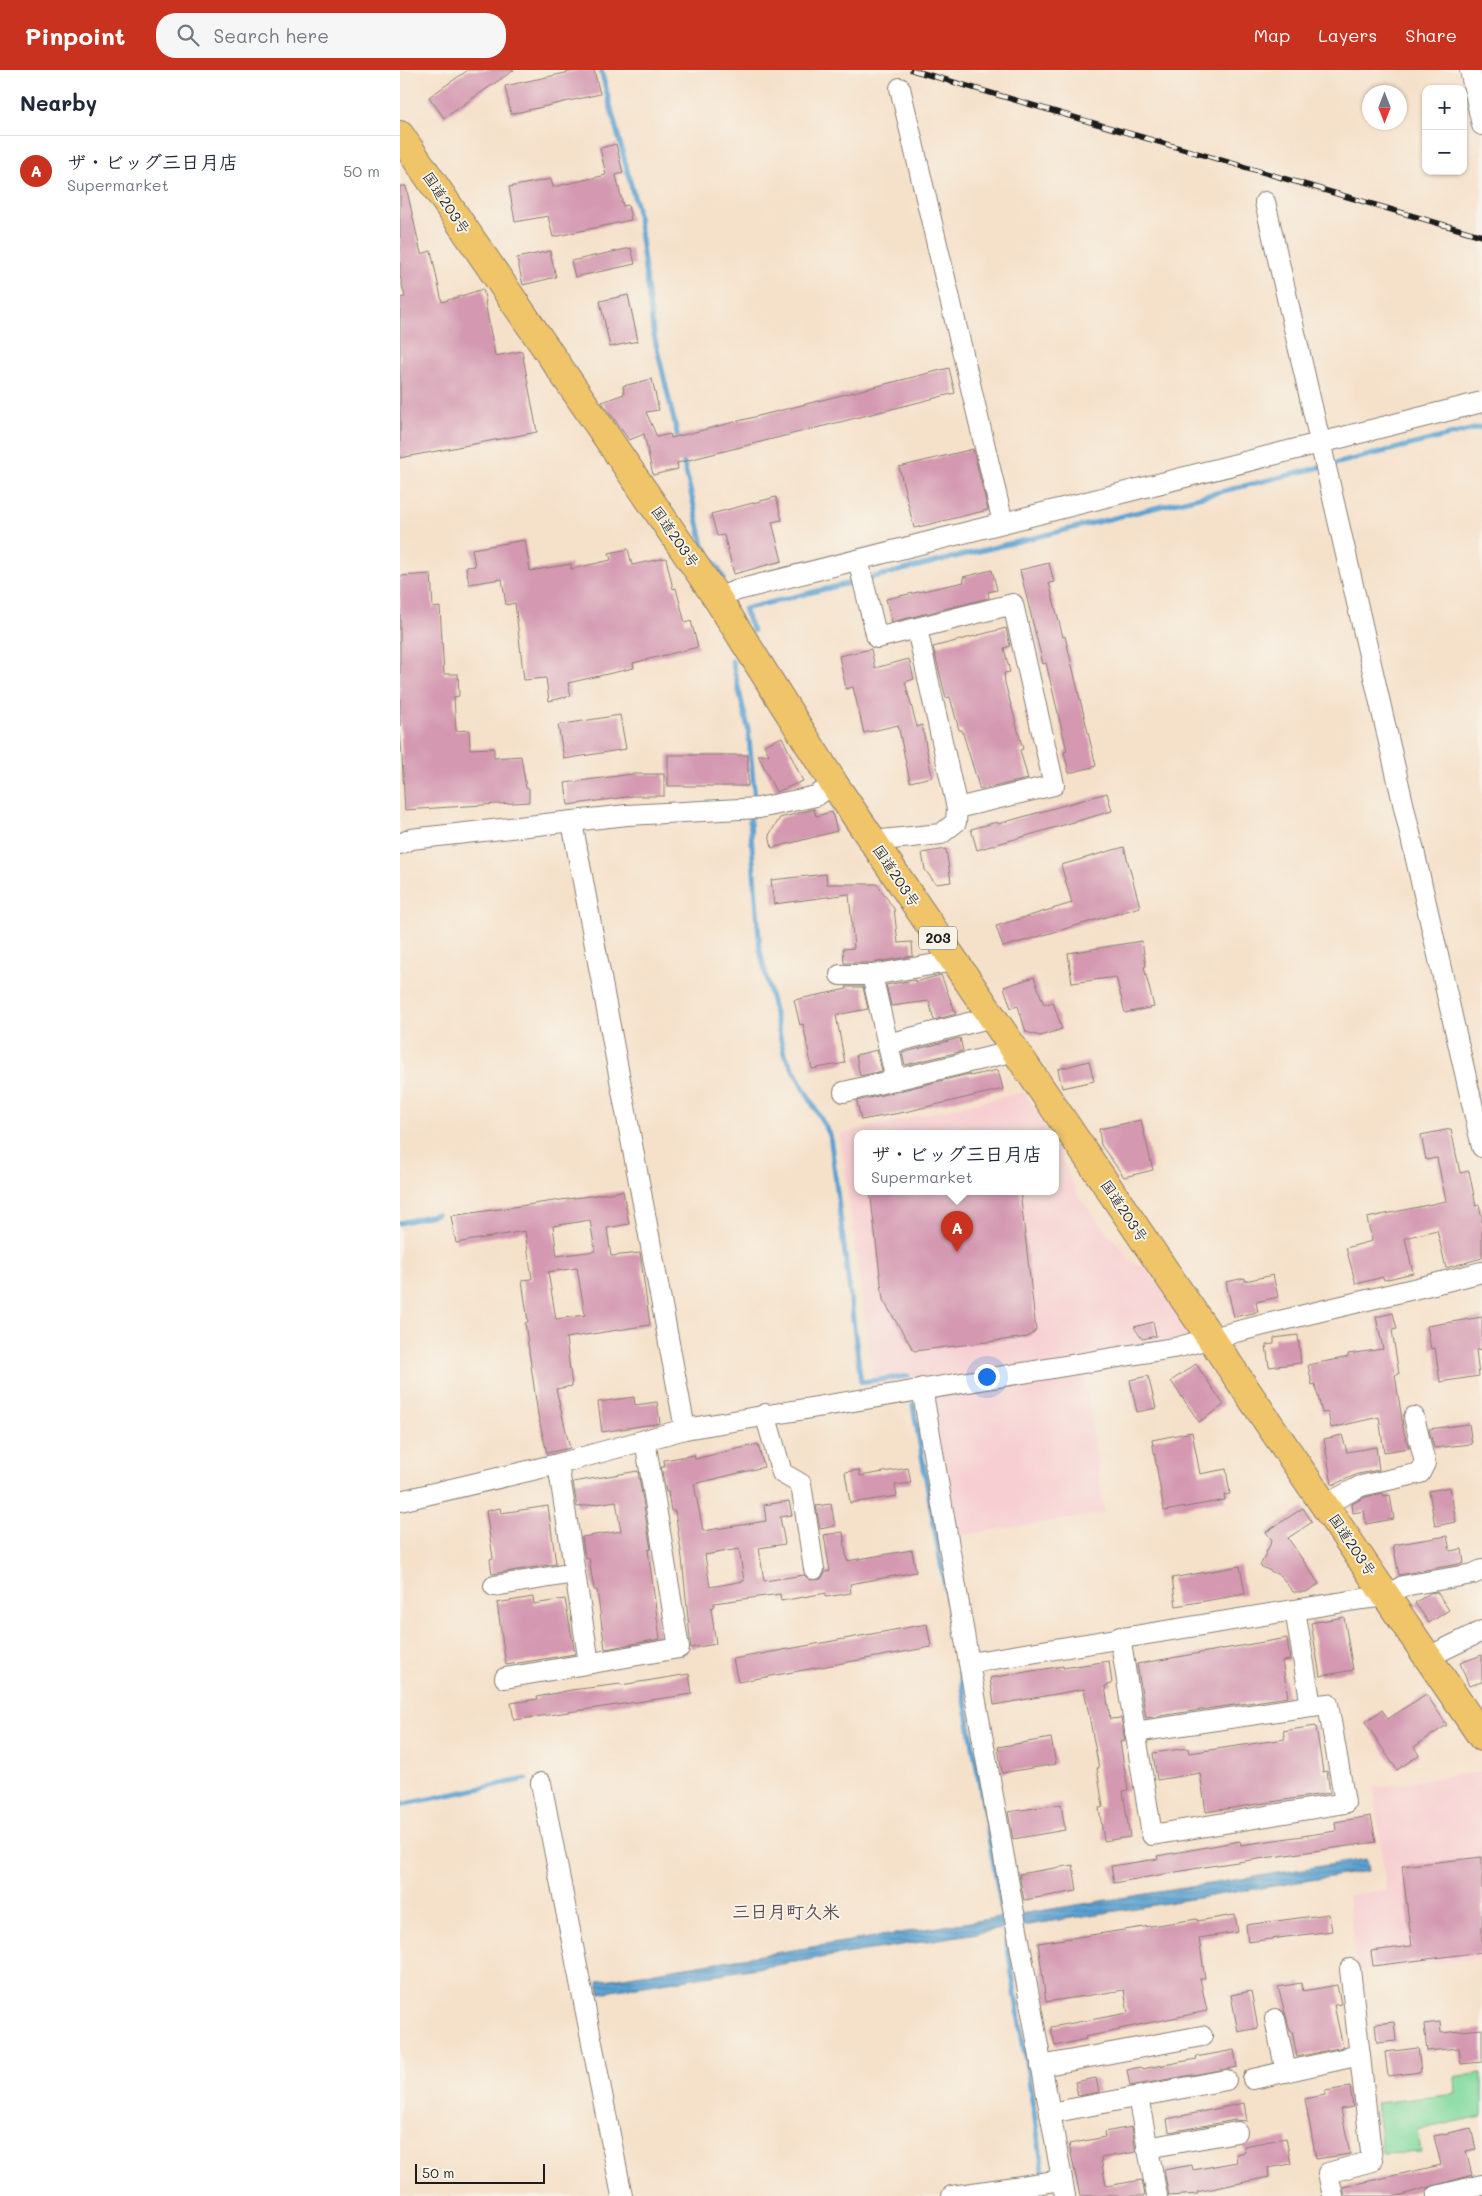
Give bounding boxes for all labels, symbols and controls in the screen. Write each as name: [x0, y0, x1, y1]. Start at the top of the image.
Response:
search box: [156, 13, 506, 58]
text: Pinpoint: [25, 20, 126, 51]
icon: search: [174, 21, 202, 49]
text: Search here: [214, 23, 329, 48]
text: Map: [1254, 23, 1290, 47]
text: Layers: [1318, 23, 1377, 47]
text: Share: [1405, 23, 1457, 47]
north arrow: [1362, 85, 1407, 130]
map controls: [1422, 85, 1467, 175]
button: +: [1422, 85, 1467, 130]
text: Nearby: [20, 89, 97, 116]
button: −: [1422, 130, 1467, 175]
text: ザ・ビッグ三日月店: [67, 149, 238, 174]
text: A: [30, 160, 42, 181]
text: 50 m: [343, 160, 380, 181]
street label: 国道203号: [419, 167, 475, 238]
text: Supermarket: [67, 174, 169, 195]
street label: 国道203号: [647, 501, 704, 571]
street label: 国道203号: [869, 840, 925, 911]
road number: 203: [919, 926, 957, 950]
popup: [854, 1130, 1059, 1195]
text: ザ・ビッグ三日月店: [871, 1141, 1042, 1166]
text: Supermarket: [871, 1166, 973, 1187]
street label: 国道203号: [1097, 1175, 1153, 1246]
pin: A: [941, 1211, 973, 1252]
your location: [974, 1364, 1000, 1390]
street label: 国道203号: [1325, 1509, 1381, 1580]
district label: 三日月町久米: [732, 1899, 840, 1923]
scale bar: [415, 2161, 545, 2184]
text: 50 m: [422, 2163, 454, 2182]

